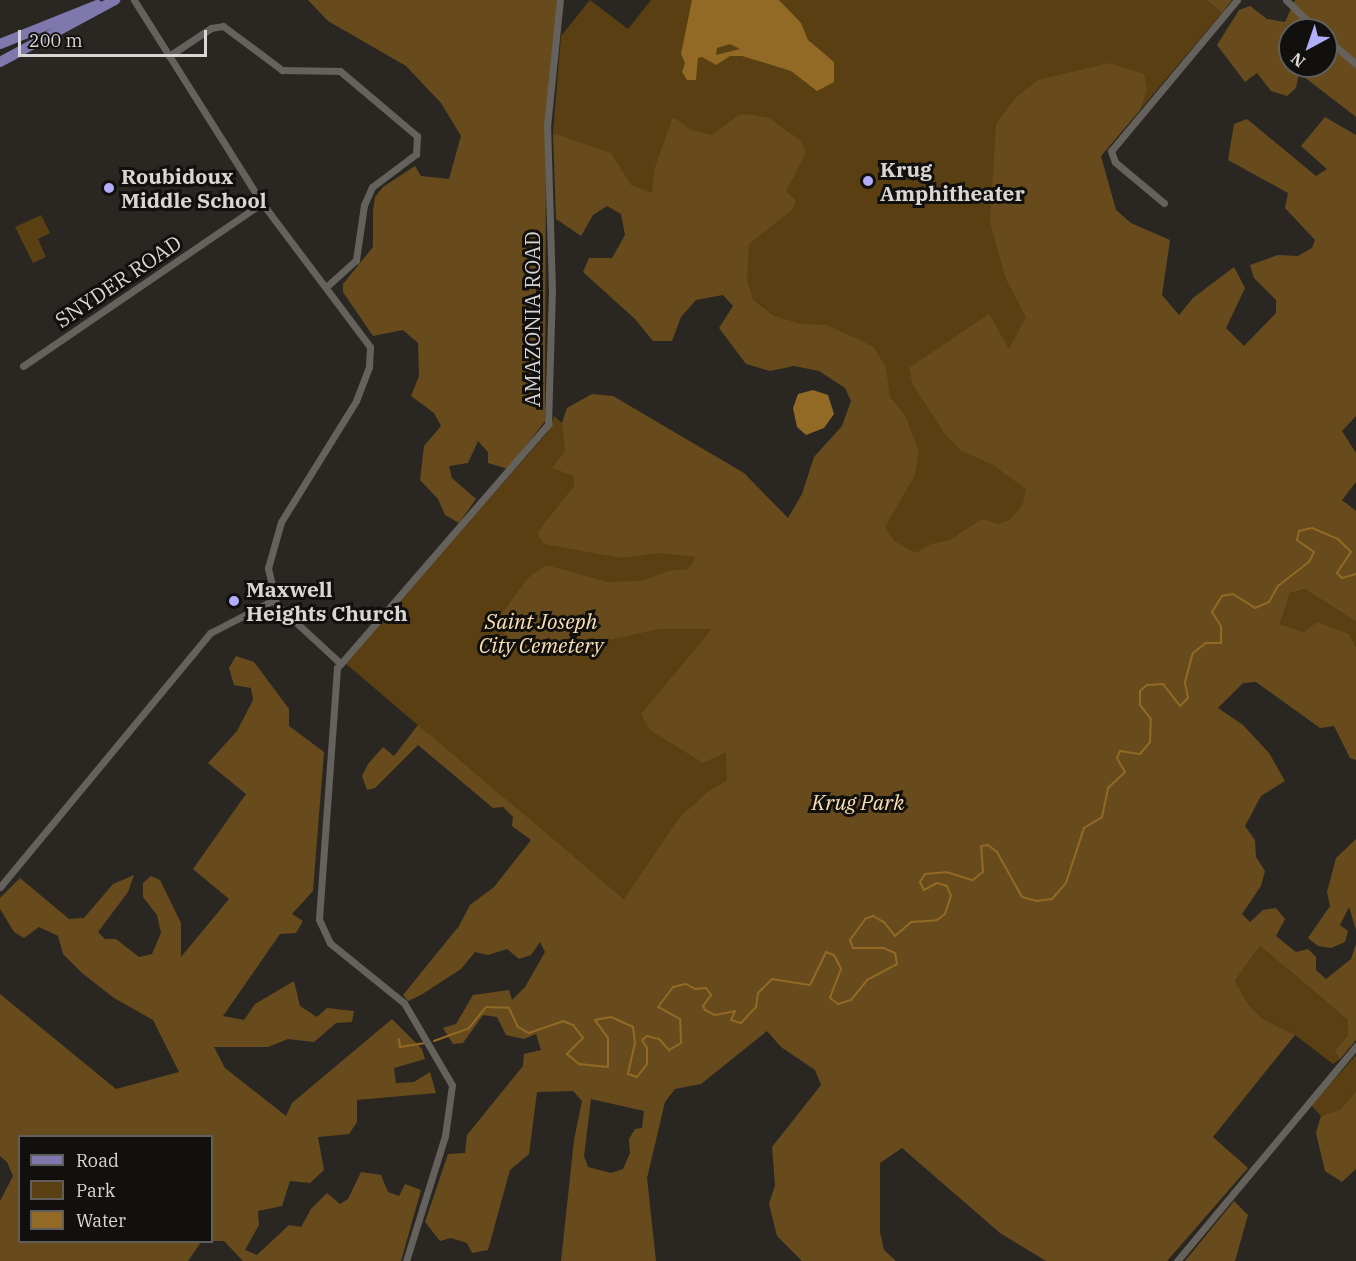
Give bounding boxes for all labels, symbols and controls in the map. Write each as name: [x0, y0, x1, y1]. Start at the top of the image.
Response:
scale bar: [21, 18, 210, 56]
north arrow: [1278, 18, 1338, 78]
text: 200 m: [29, 29, 83, 52]
text: N: [1286, 49, 1309, 72]
place label: Krug Amphitheater: [880, 156, 1025, 206]
place label: Roubidoux Middle School: [121, 163, 267, 213]
marker: Krug Amphitheater: [861, 174, 875, 188]
marker: Roubidoux Middle School: [102, 181, 116, 195]
street label: SNYDER ROAD: [50, 229, 186, 333]
street label: AMAZONIA ROAD: [519, 231, 545, 407]
place label: Maxwell Heights Church: [246, 576, 408, 626]
marker: Maxwell Heights Church: [227, 594, 241, 608]
park label: Saint Joseph City Cemetery: [479, 608, 603, 658]
park label: Krug Park: [812, 789, 904, 815]
legend: [18, 1135, 213, 1243]
text: Road: [76, 1149, 119, 1172]
text: Park: [76, 1179, 115, 1202]
text: Water: [76, 1209, 126, 1232]

